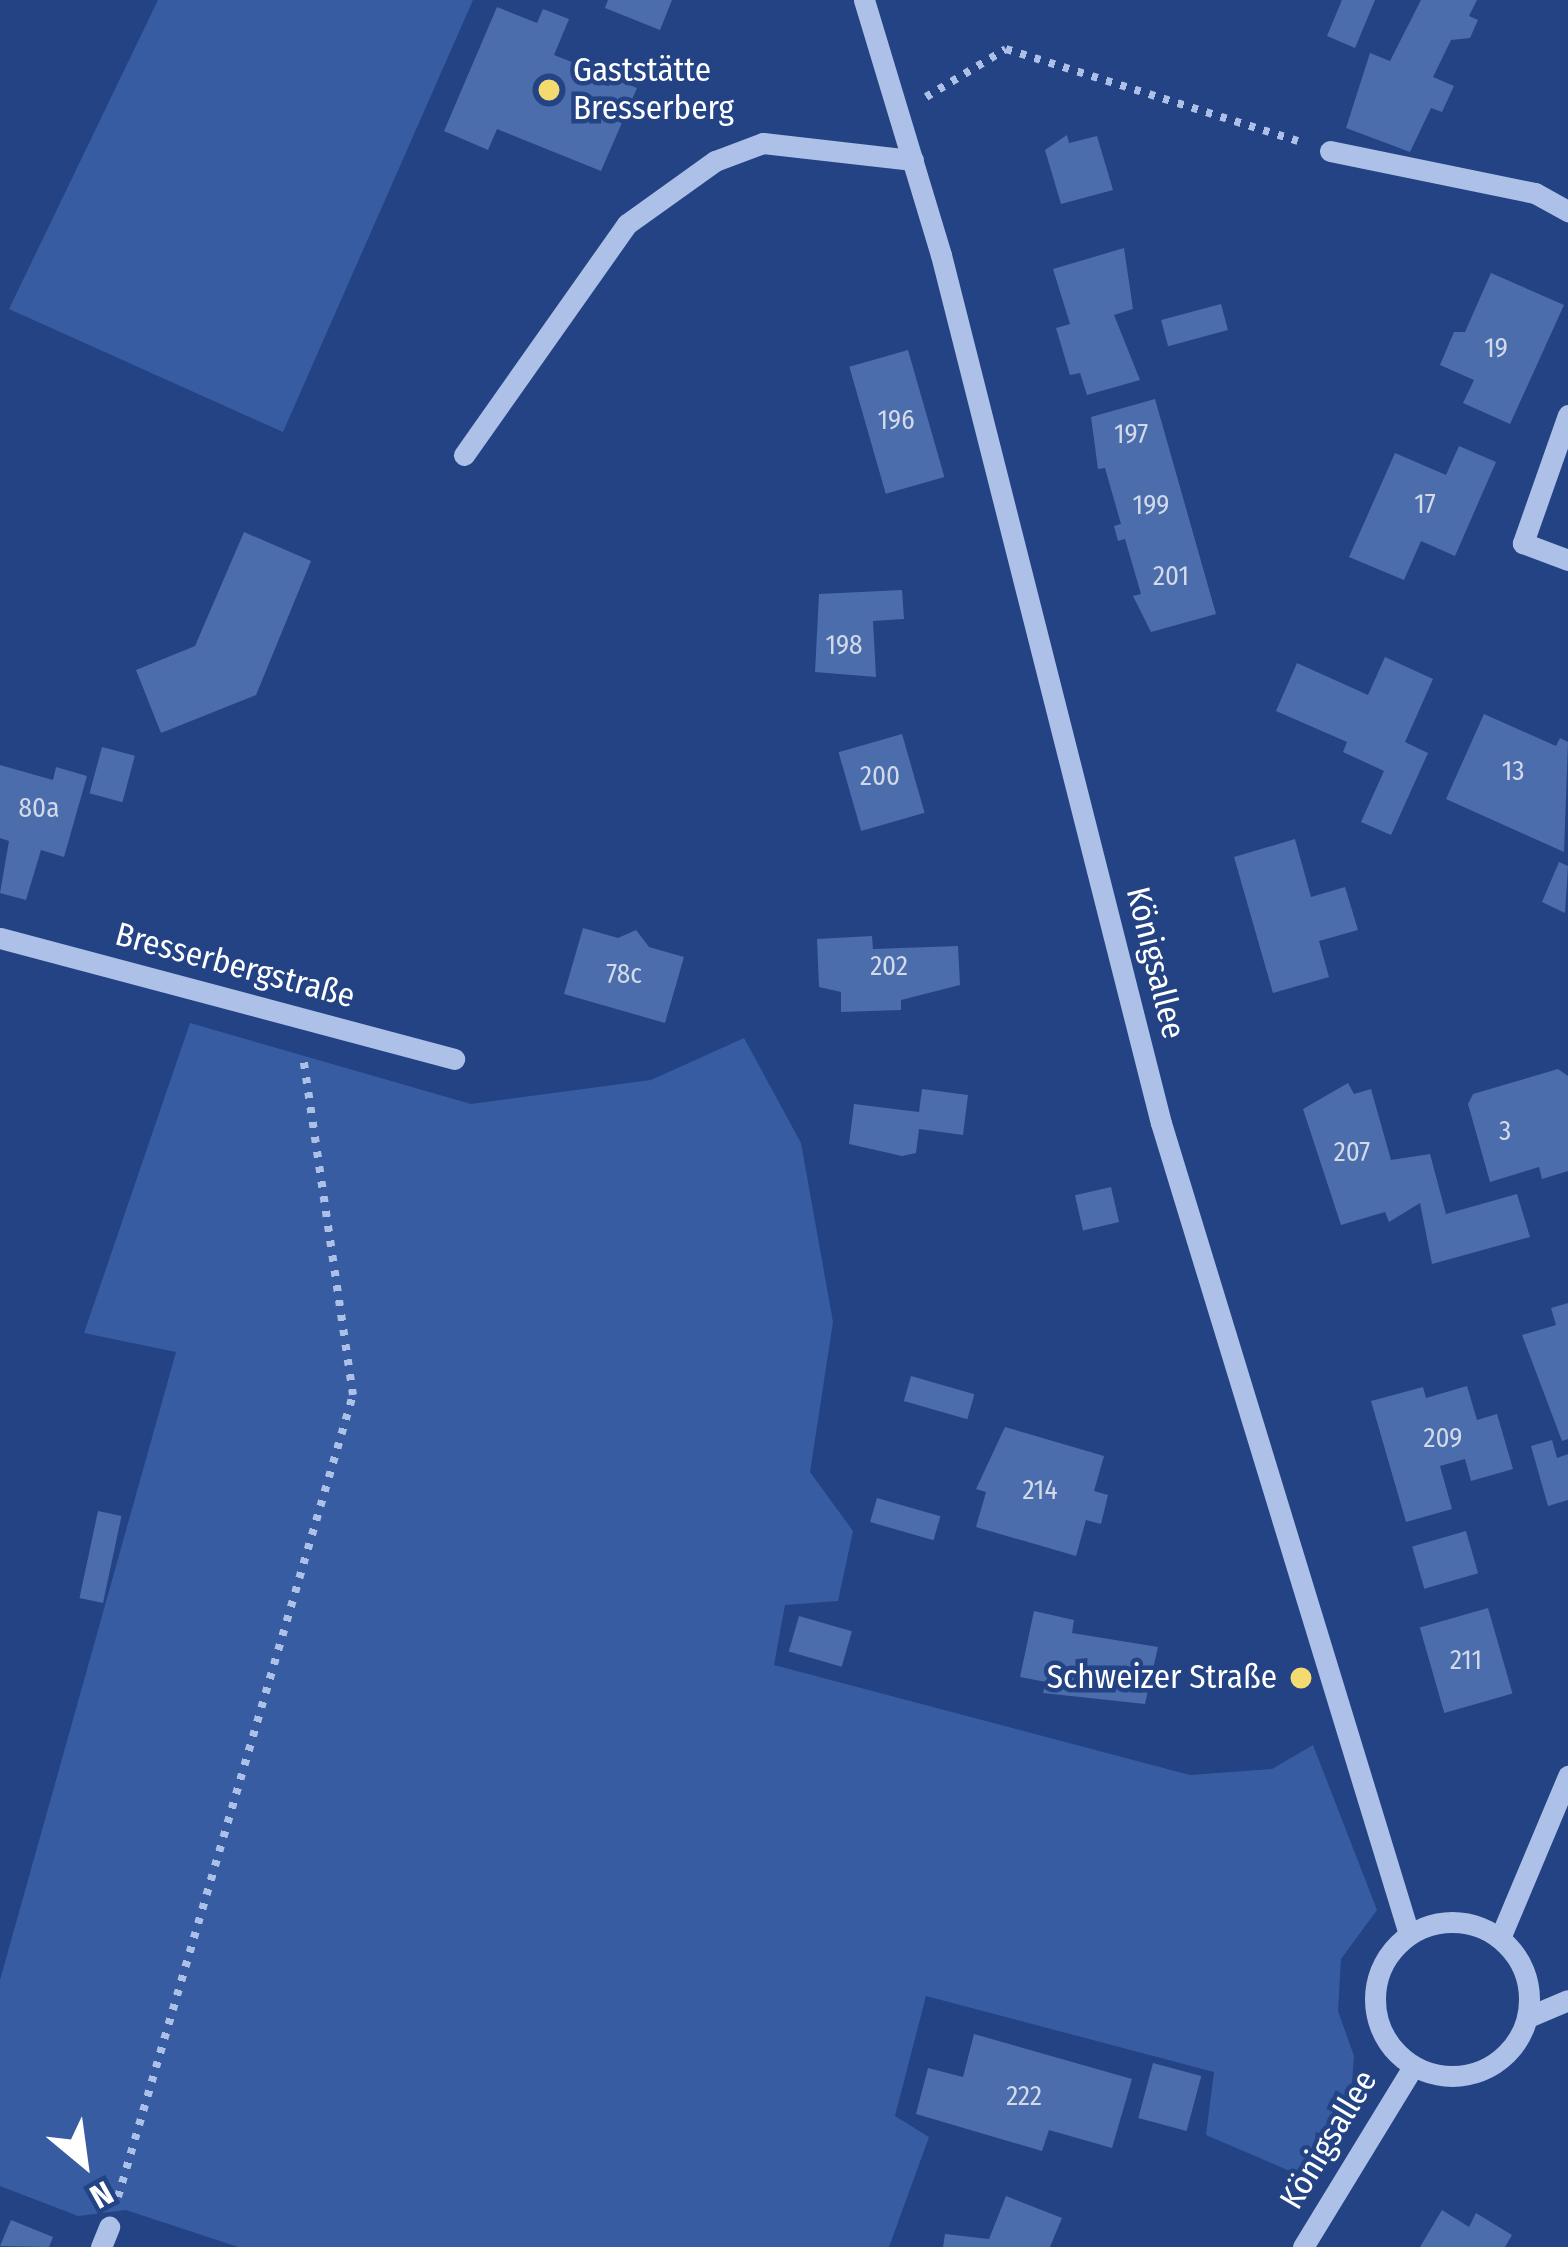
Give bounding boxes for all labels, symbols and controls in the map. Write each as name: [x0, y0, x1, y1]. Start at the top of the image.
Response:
place label: Gaststätte Bresserberg: [573, 51, 734, 129]
marker: Gaststätte Bresserberg: [536, 77, 562, 103]
house number: 19: [1484, 333, 1508, 365]
house number: 196: [877, 405, 915, 437]
house number: 197: [1114, 419, 1148, 451]
house number: 17: [1414, 489, 1436, 521]
house number: 199: [1133, 490, 1169, 522]
house number: 201: [1153, 561, 1189, 593]
house number: 198: [825, 630, 863, 662]
house number: 13: [1502, 756, 1524, 788]
house number: 200: [860, 761, 900, 793]
house number: 80a: [19, 793, 59, 825]
street label: Königsallee: [1117, 883, 1193, 1043]
street label: Bresserbergstraße: [111, 915, 359, 1017]
house number: 202: [870, 951, 908, 983]
house number: 78c: [606, 959, 642, 991]
house number: 3: [1499, 1116, 1511, 1148]
house number: 207: [1334, 1137, 1370, 1169]
house number: 209: [1424, 1423, 1462, 1455]
house number: 214: [1023, 1475, 1057, 1507]
house number: 211: [1450, 1645, 1482, 1677]
place label: Schweizer Straße: [1047, 1658, 1277, 1698]
marker: Schweizer Straße: [1288, 1665, 1314, 1691]
street label: Königsallee: [1272, 2063, 1386, 2217]
house number: 222: [1006, 2081, 1042, 2113]
north arrow: [24, 2103, 144, 2223]
text: N: [83, 2172, 120, 2217]

